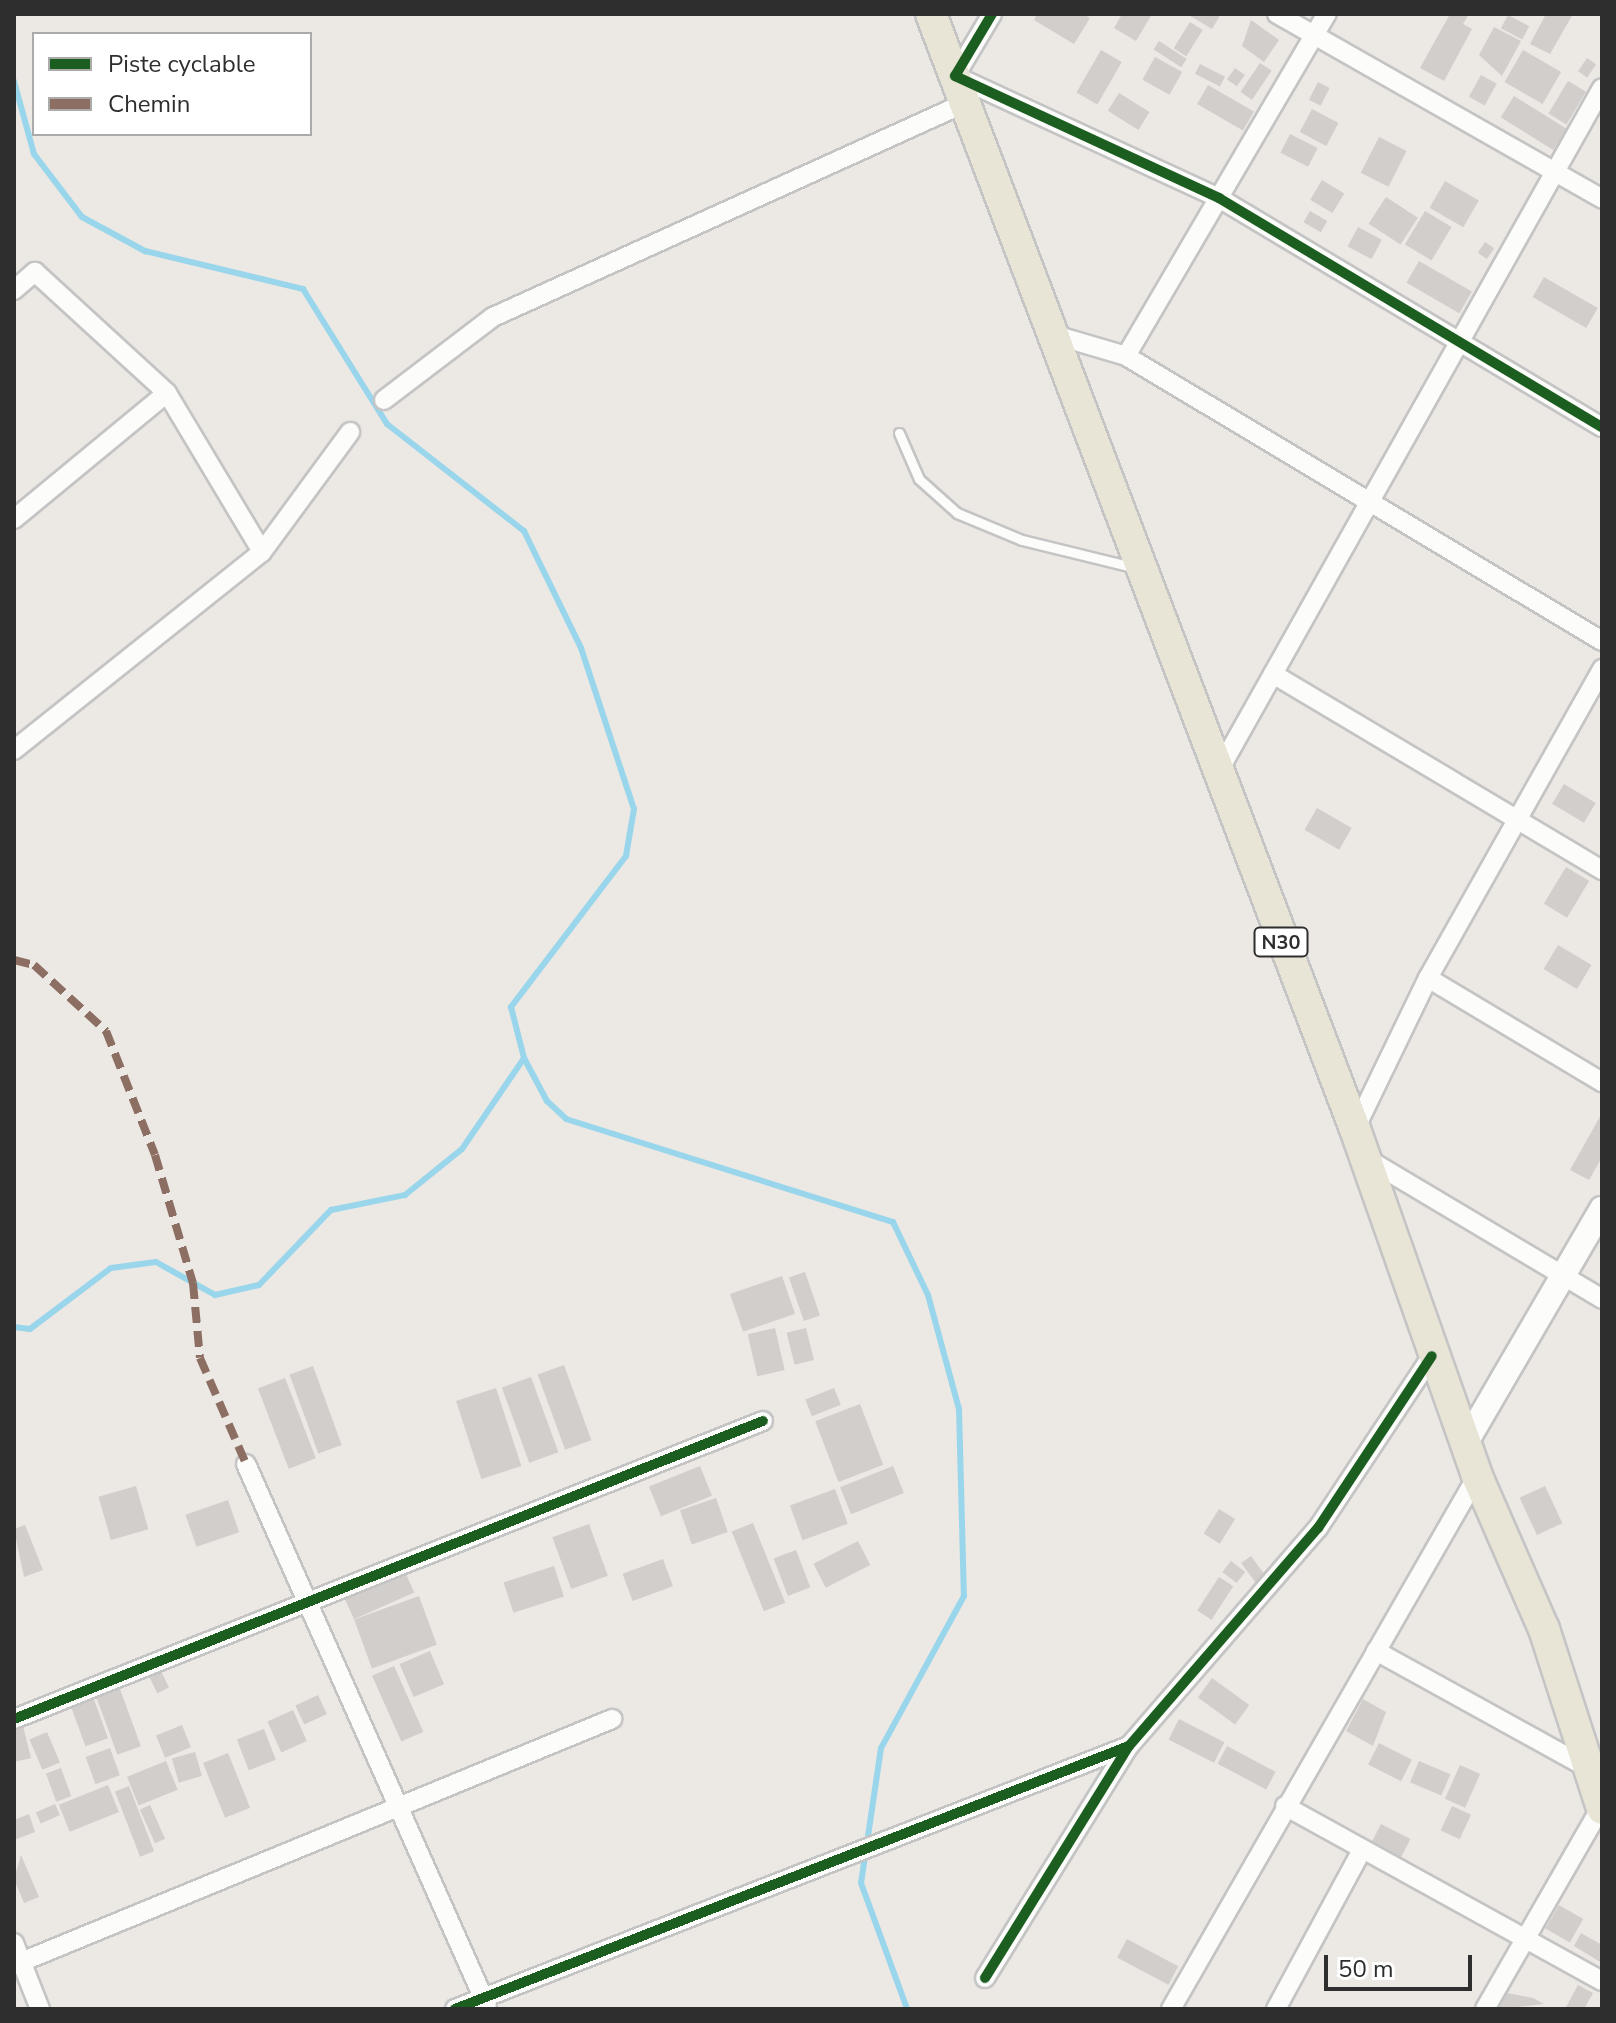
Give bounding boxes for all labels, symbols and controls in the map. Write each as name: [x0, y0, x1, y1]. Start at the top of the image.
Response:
legend: [32, 32, 312, 136]
text: Piste cyclable: [108, 48, 255, 80]
text: Chemin: [108, 88, 190, 120]
road number: N30: [1253, 926, 1309, 958]
scale bar: [1328, 1939, 1476, 1989]
text: 50 m: [1338, 1953, 1394, 1985]

